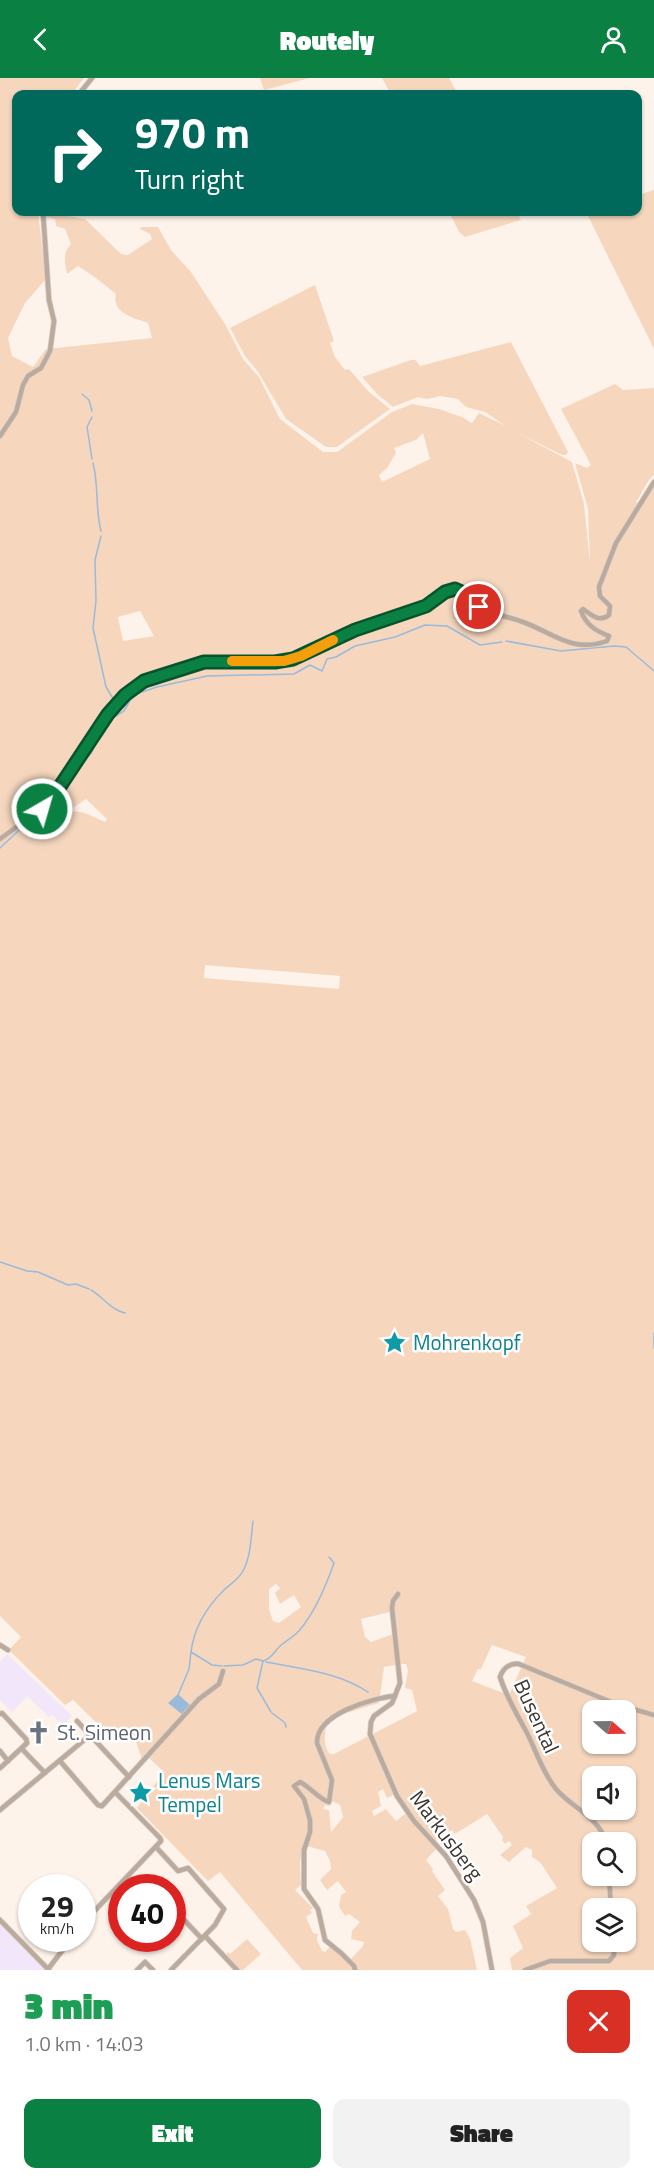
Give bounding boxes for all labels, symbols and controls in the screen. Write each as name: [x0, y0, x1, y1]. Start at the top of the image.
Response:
text: Routely: [280, 19, 374, 60]
icon: back: [24, 23, 57, 56]
icon: person: [597, 23, 630, 56]
text: 970 m: [135, 100, 250, 164]
icon: right: [36, 114, 114, 192]
text: Turn right: [135, 158, 244, 199]
pin: [453, 581, 504, 632]
icon: arrive: [462, 590, 495, 623]
position arrow: [10, 777, 74, 841]
place label: Mohrenkopf: [413, 1326, 521, 1358]
place icon: Mohrenkopf: [382, 1329, 408, 1355]
street label: Busental: [506, 1674, 568, 1758]
north arrow: [582, 1700, 636, 1754]
map controls: [582, 1700, 636, 1952]
place label: St. Simeon: [57, 1716, 151, 1748]
church icon: St. Simeon: [26, 1719, 52, 1745]
place label: Lenus Mars Tempel: [158, 1764, 261, 1820]
button: sound: [582, 1766, 636, 1820]
place icon: Lenus Mars Tempel: [127, 1779, 153, 1805]
street label: Markusberg: [402, 1783, 492, 1887]
button: search: [582, 1832, 636, 1886]
speed limit sign: 40: [108, 1874, 186, 1952]
text: 29: [40, 1883, 74, 1929]
button: layers: [582, 1898, 636, 1952]
text: km/h: [40, 1917, 74, 1940]
text: 3 min: [24, 1978, 113, 2033]
button: close: [567, 1990, 630, 2053]
text: 1.0 km · 14:03: [24, 2028, 144, 2059]
button: Exit: [24, 2099, 321, 2168]
button: Share: [333, 2099, 630, 2168]

